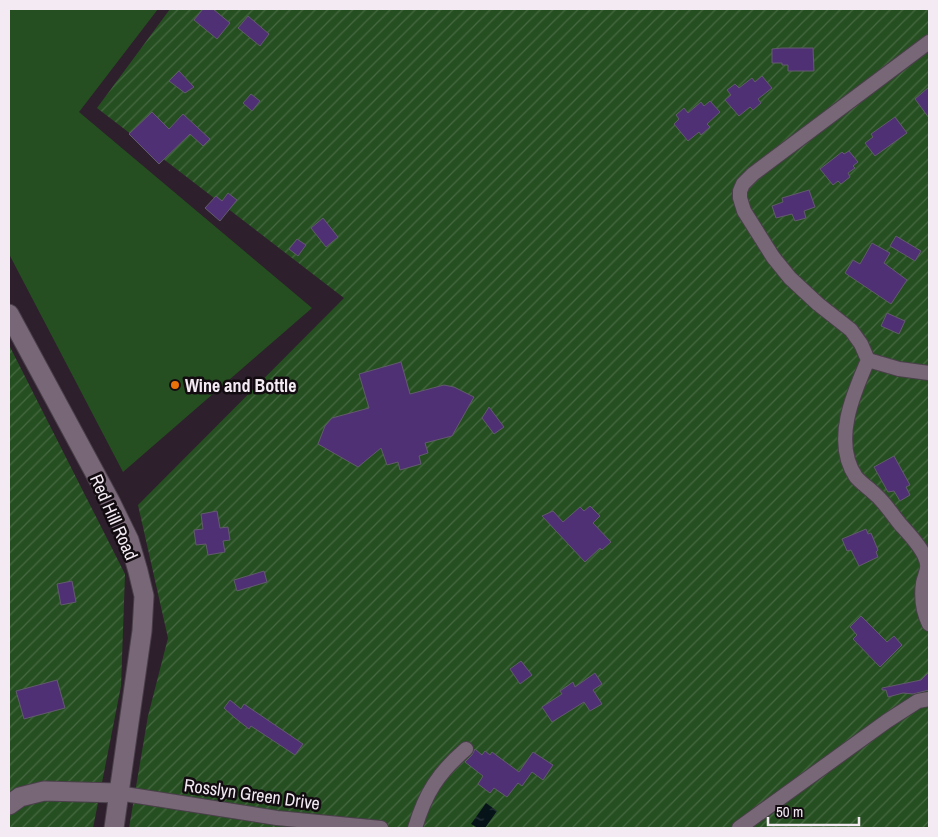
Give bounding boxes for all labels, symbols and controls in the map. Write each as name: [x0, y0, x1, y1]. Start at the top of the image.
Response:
place label: Wine and Bottle: [185, 373, 296, 398]
marker: Wine and Bottle: [169, 379, 181, 391]
street label: Red Hill Road: [84, 470, 144, 564]
street label: Rosslyn Green Drive: [182, 772, 322, 816]
scale bar: [768, 794, 859, 826]
text: 50 m: [776, 801, 803, 822]

